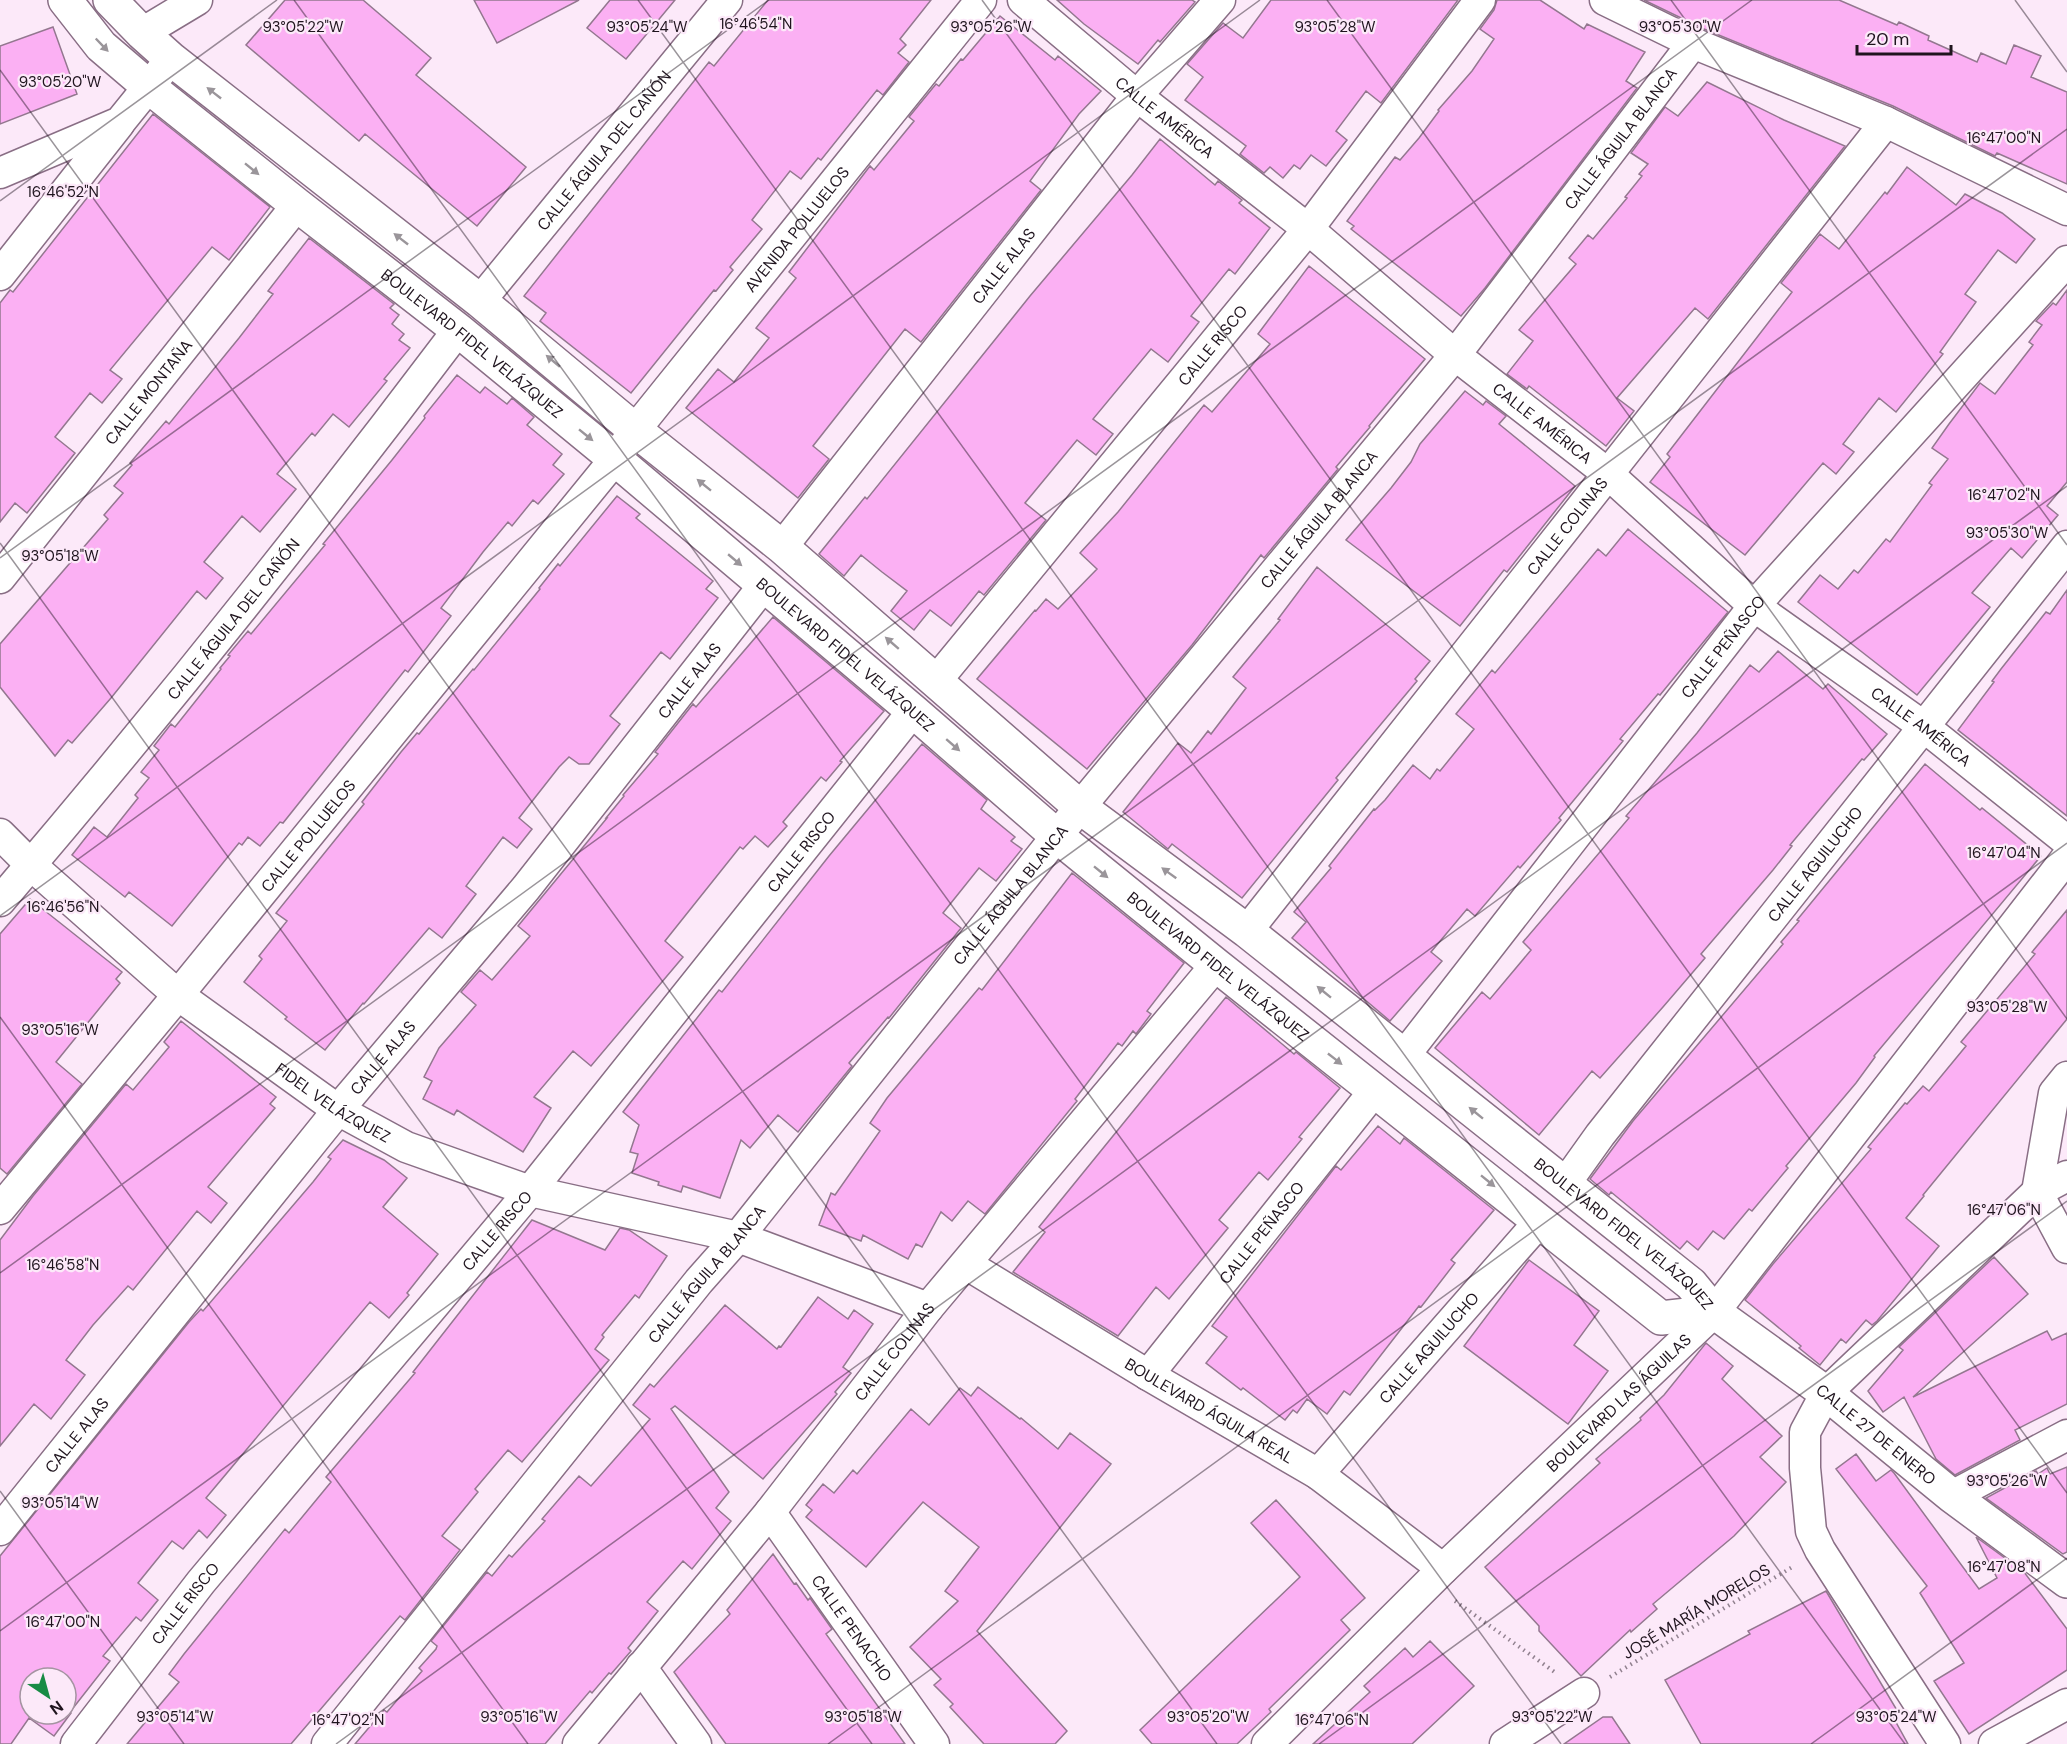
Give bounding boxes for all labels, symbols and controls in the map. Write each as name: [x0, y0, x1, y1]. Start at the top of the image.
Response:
text: 16°46'54"N: [720, 14, 792, 34]
text: 93°05'22"W: [263, 17, 344, 37]
text: 93°05'24"W: [606, 17, 688, 37]
text: 93°05'26"W: [950, 17, 1032, 37]
text: 93°05'28"W: [1294, 17, 1376, 37]
text: 93°05'30"W: [1639, 17, 1722, 37]
scale bar: [1857, 18, 1952, 56]
text: 20 m: [1866, 27, 1909, 51]
one-way arrow: [95, 38, 109, 53]
street label: CALLE ÁGUILA BLANCA: [1560, 63, 1682, 214]
street label: CALLE ÁGUILA DEL CAÑÓN: [532, 66, 676, 235]
text: 93°05'20"W: [19, 72, 102, 92]
street label: CALLE AMÉRICA: [1111, 72, 1218, 163]
one-way arrow: [207, 87, 222, 99]
text: 16°47'00"N: [1967, 128, 2041, 148]
street label: AVENIDA POLLUELOS: [740, 162, 854, 297]
one-way arrow: [244, 163, 260, 176]
text: 16°46'52"N: [27, 182, 99, 202]
street label: CALLE ALAS: [967, 224, 1040, 308]
one-way arrow: [393, 232, 409, 245]
street label: BOULEVARD FIDEL VELÁZQUEZ: [377, 264, 567, 423]
street label: CALLE RISCO: [1173, 301, 1252, 390]
street label: CALLE MONTAÑA: [100, 335, 197, 449]
one-way arrow: [545, 354, 561, 367]
street label: CALLE AMÉRICA: [1488, 378, 1596, 469]
one-way arrow: [578, 428, 594, 441]
street label: CALLE ÁGUILA BLANCA: [1256, 446, 1383, 593]
street label: CALLE COLINAS: [1522, 473, 1612, 580]
one-way arrow: [696, 479, 711, 491]
text: 16°47'02"N: [1968, 485, 2040, 505]
text: 93°05'30"W: [1966, 523, 2049, 543]
street label: CALLE ÁGUILA DEL CAÑÓN: [162, 534, 304, 704]
text: 93°05'18"W: [21, 546, 99, 566]
one-way arrow: [727, 553, 742, 566]
street label: BOULEVARD FIDEL VELÁZQUEZ: [752, 573, 939, 736]
street label: CALLE PEÑASCO: [1676, 591, 1770, 702]
one-way arrow: [885, 637, 900, 650]
street label: CALLE ALAS: [653, 638, 726, 723]
street label: CALLE AMÉRICA: [1867, 682, 1976, 772]
one-way arrow: [945, 738, 960, 751]
street label: CALLE POLLUELOS: [256, 776, 360, 896]
street label: CALLE AGUILUCHO: [1763, 802, 1867, 926]
street label: CALLE RISCO: [762, 807, 840, 897]
street label: CALLE ÁGUILA BLANCA: [948, 820, 1073, 969]
text: 16°47'04"N: [1967, 843, 2041, 863]
one-way arrow: [1093, 865, 1108, 878]
one-way arrow: [1162, 867, 1178, 879]
street label: BOULEVARD FIDEL VELÁZQUEZ: [1123, 887, 1313, 1046]
text: 16°46'56"N: [26, 897, 100, 917]
one-way arrow: [1316, 985, 1332, 998]
text: 93°05'28"W: [1966, 997, 2048, 1017]
street label: CALLE ALAS: [345, 1016, 420, 1099]
text: 93°05'16"W: [21, 1020, 99, 1040]
one-way arrow: [1328, 1053, 1343, 1065]
street label: FIDEL VELÁZQUEZ: [271, 1058, 394, 1148]
one-way arrow: [1469, 1108, 1484, 1120]
street label: BOULEVARD FIDEL VELÁZQUEZ: [1530, 1153, 1718, 1314]
one-way arrow: [1480, 1174, 1496, 1187]
street label: CALLE PEÑASCO: [1215, 1177, 1309, 1288]
street label: CALLE RISCO: [457, 1186, 537, 1275]
text: 16°47'06"N: [1967, 1200, 2041, 1220]
street label: CALLE ÁGUILA BLANCA: [643, 1201, 770, 1348]
text: 16°46'58"N: [27, 1255, 99, 1275]
street label: CALLE AGUILUCHO: [1375, 1288, 1484, 1408]
street label: CALLE COLINAS: [850, 1298, 939, 1405]
street label: BOULEVARD LAS ÁGUILAS: [1542, 1329, 1696, 1477]
street label: BOULEVARD ÁGUILA REAL: [1121, 1353, 1297, 1468]
street label: CALLE 27 DE ENERO: [1812, 1379, 1940, 1490]
street label: CALLE ALAS: [40, 1393, 114, 1477]
text: 93°05'26"W: [1966, 1471, 2048, 1491]
text: 93°05'14"W: [21, 1493, 99, 1513]
text: 16°47'08"N: [1967, 1557, 2041, 1577]
street label: CALLE RISCO: [147, 1558, 224, 1649]
street label: JOSÉ MARÍA MORELOS: [1619, 1559, 1774, 1664]
street label: CALLE PENACHO: [807, 1571, 897, 1686]
text: 16°47'00"N: [26, 1612, 100, 1632]
north arrow: [18, 1666, 78, 1726]
text: N: [46, 1696, 67, 1720]
text: 93°05'14"W: [136, 1707, 214, 1727]
text: 93°05'16"W: [480, 1707, 558, 1727]
text: 93°05'18"W: [824, 1707, 902, 1727]
text: 93°05'20"W: [1167, 1707, 1250, 1727]
text: 93°05'22"W: [1512, 1707, 1593, 1727]
text: 93°05'24"W: [1855, 1707, 1937, 1727]
text: 16°47'02"N: [312, 1710, 384, 1730]
text: 16°47'06"N: [1295, 1710, 1369, 1730]

